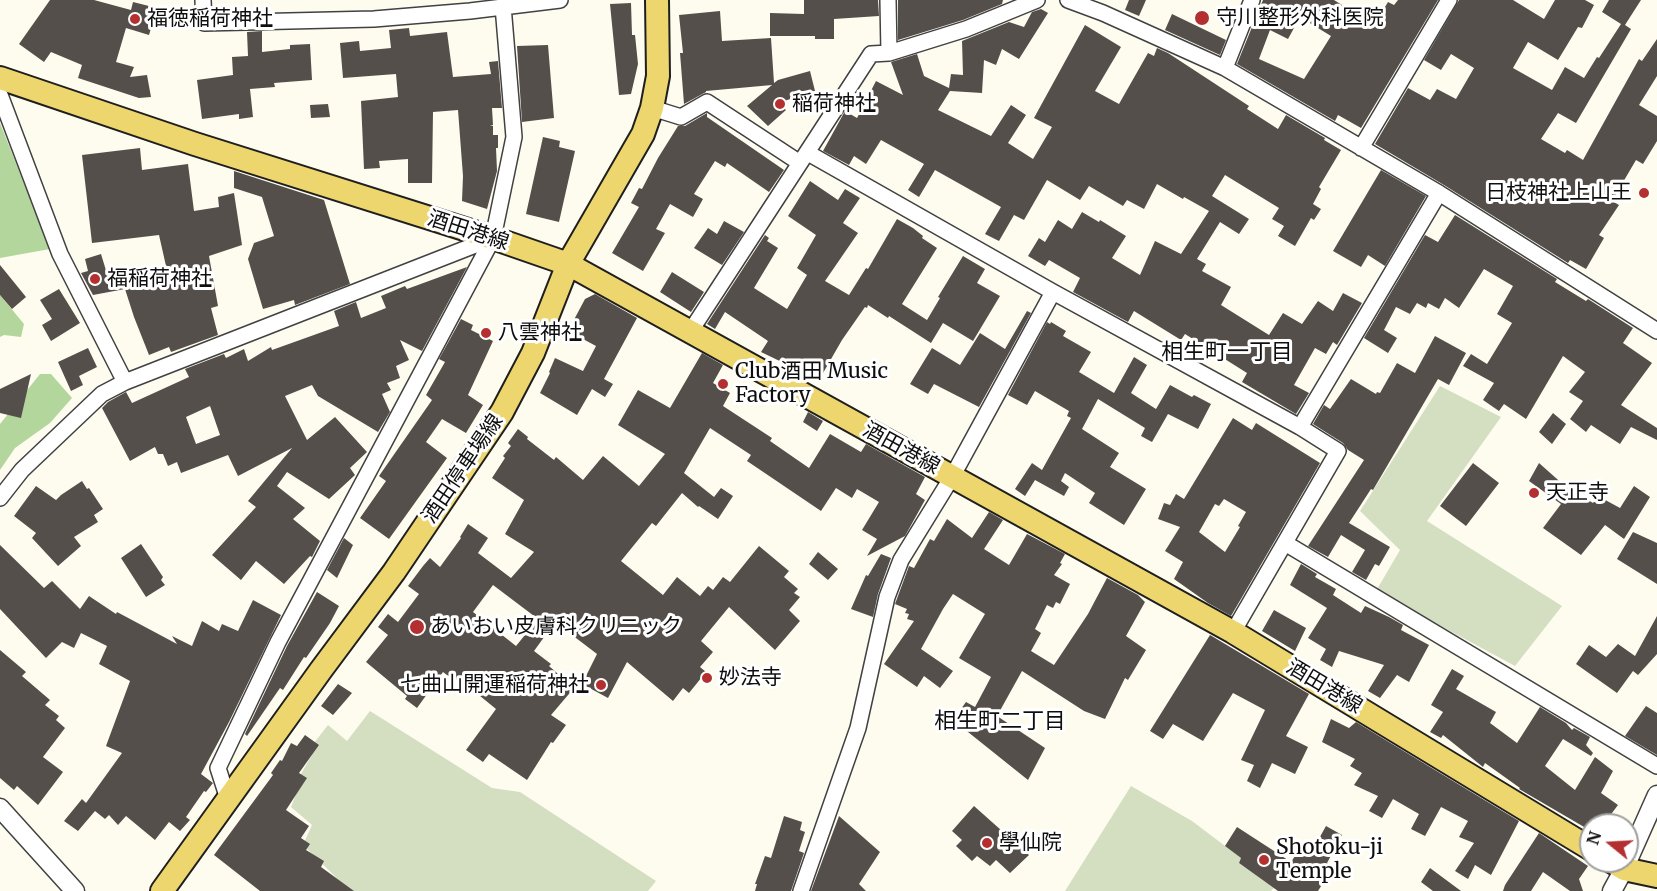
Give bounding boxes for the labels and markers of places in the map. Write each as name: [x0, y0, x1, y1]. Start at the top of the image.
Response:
place label: 守川整形外科医院: [1216, 5, 1384, 31]
place label: 福徳稲荷神社: [147, 6, 273, 32]
marker: 守川整形外科医院: [1193, 9, 1211, 27]
marker: 福徳稲荷神社: [128, 12, 142, 26]
place label: 稲荷神社: [792, 91, 876, 117]
marker: 稲荷神社: [773, 97, 787, 111]
place label: 日枝神社上山王: [1485, 180, 1632, 206]
marker: 日枝神社上山王: [1637, 186, 1651, 200]
place label: 福稲荷神社: [107, 266, 212, 292]
marker: 福稲荷神社: [88, 272, 102, 286]
place label: 八雲神社: [498, 320, 582, 346]
marker: 八雲神社: [479, 326, 493, 340]
place label: Club酒田 Music Factory: [735, 359, 888, 409]
marker: Club酒田 Music Factory: [716, 377, 730, 391]
place label: 天正寺: [1546, 480, 1609, 506]
marker: 天正寺: [1527, 486, 1541, 500]
place label: あいおい皮膚科クリニック: [430, 614, 682, 640]
marker: あいおい皮膚科クリニック: [408, 618, 426, 636]
place label: 妙法寺: [719, 665, 782, 691]
marker: 妙法寺: [700, 671, 714, 685]
place label: 七曲山開運稲荷神社: [400, 672, 589, 698]
marker: 七曲山開運稲荷神社: [594, 678, 608, 692]
place label: 學仙院: [999, 830, 1062, 856]
place label: Shotoku-ji Temple: [1276, 835, 1383, 885]
marker: 學仙院: [980, 836, 994, 850]
marker: Shotoku-ji Temple: [1257, 853, 1271, 867]

